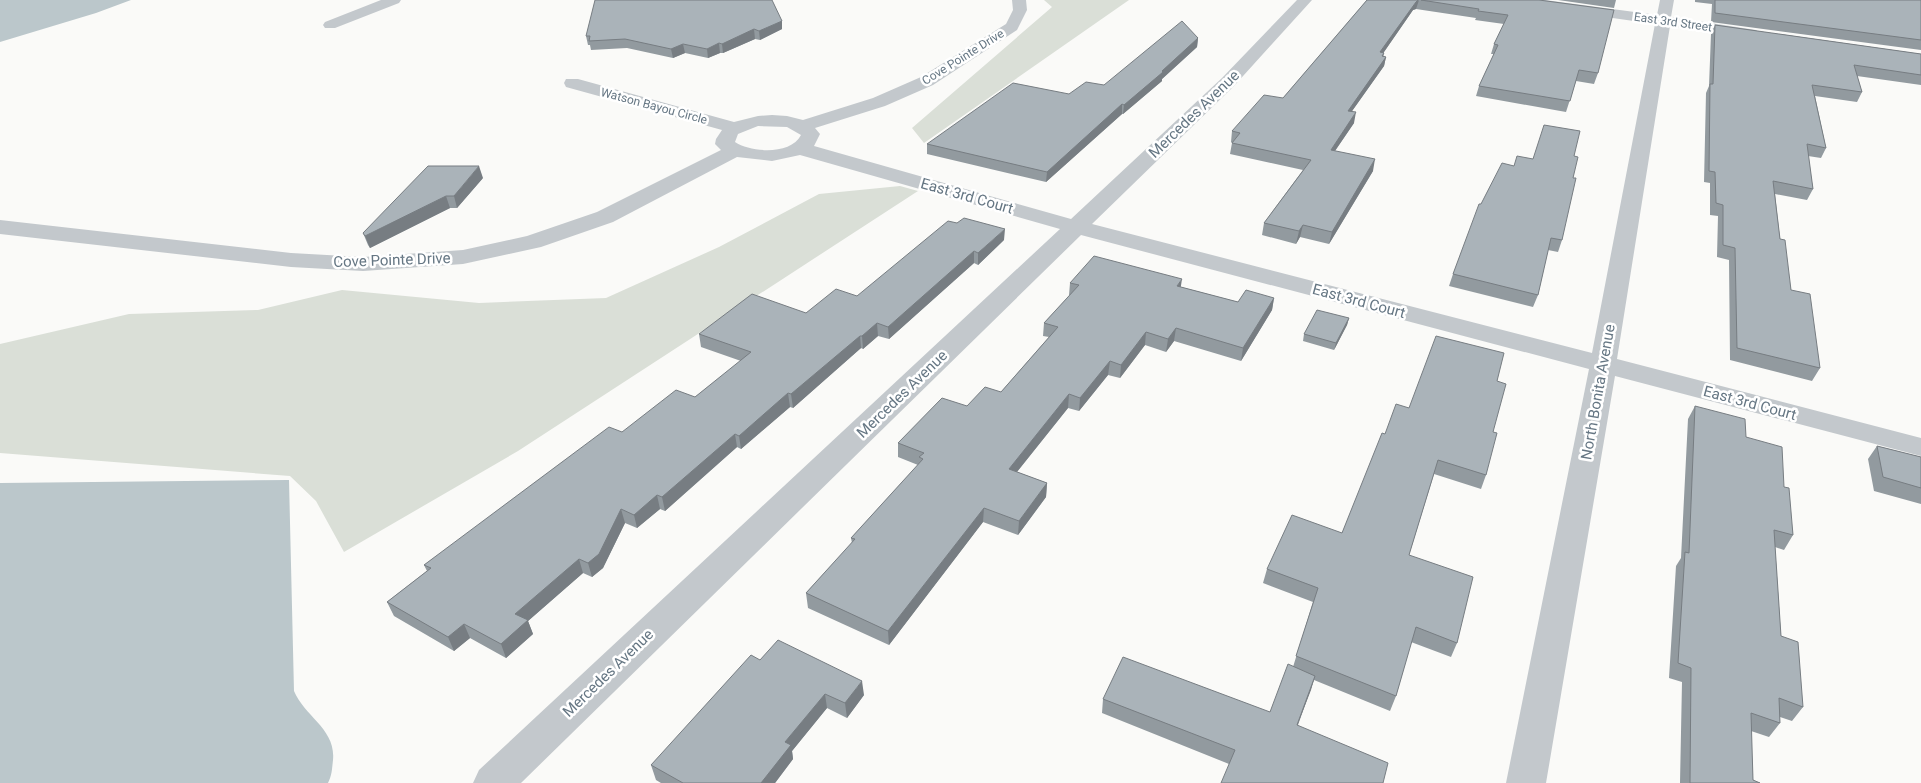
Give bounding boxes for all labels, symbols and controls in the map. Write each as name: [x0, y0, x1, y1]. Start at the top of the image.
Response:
street label: East 3rd Street: [1633, 10, 1713, 34]
street label: Cove Pointe Drive: [920, 26, 1006, 88]
street label: Mercedes Avenue: [1145, 66, 1243, 162]
street label: Watson Bayou Circle: [599, 85, 709, 127]
street label: East 3rd Court: [919, 174, 1015, 218]
street label: Cove Pointe Drive: [333, 249, 451, 271]
street label: East 3rd Court: [1311, 280, 1408, 322]
street label: North Bonita Avenue: [1577, 323, 1619, 461]
street label: Mercedes Avenue: [853, 346, 951, 442]
street label: East 3rd Court: [1702, 382, 1799, 424]
street label: Mercedes Avenue: [559, 625, 657, 721]

